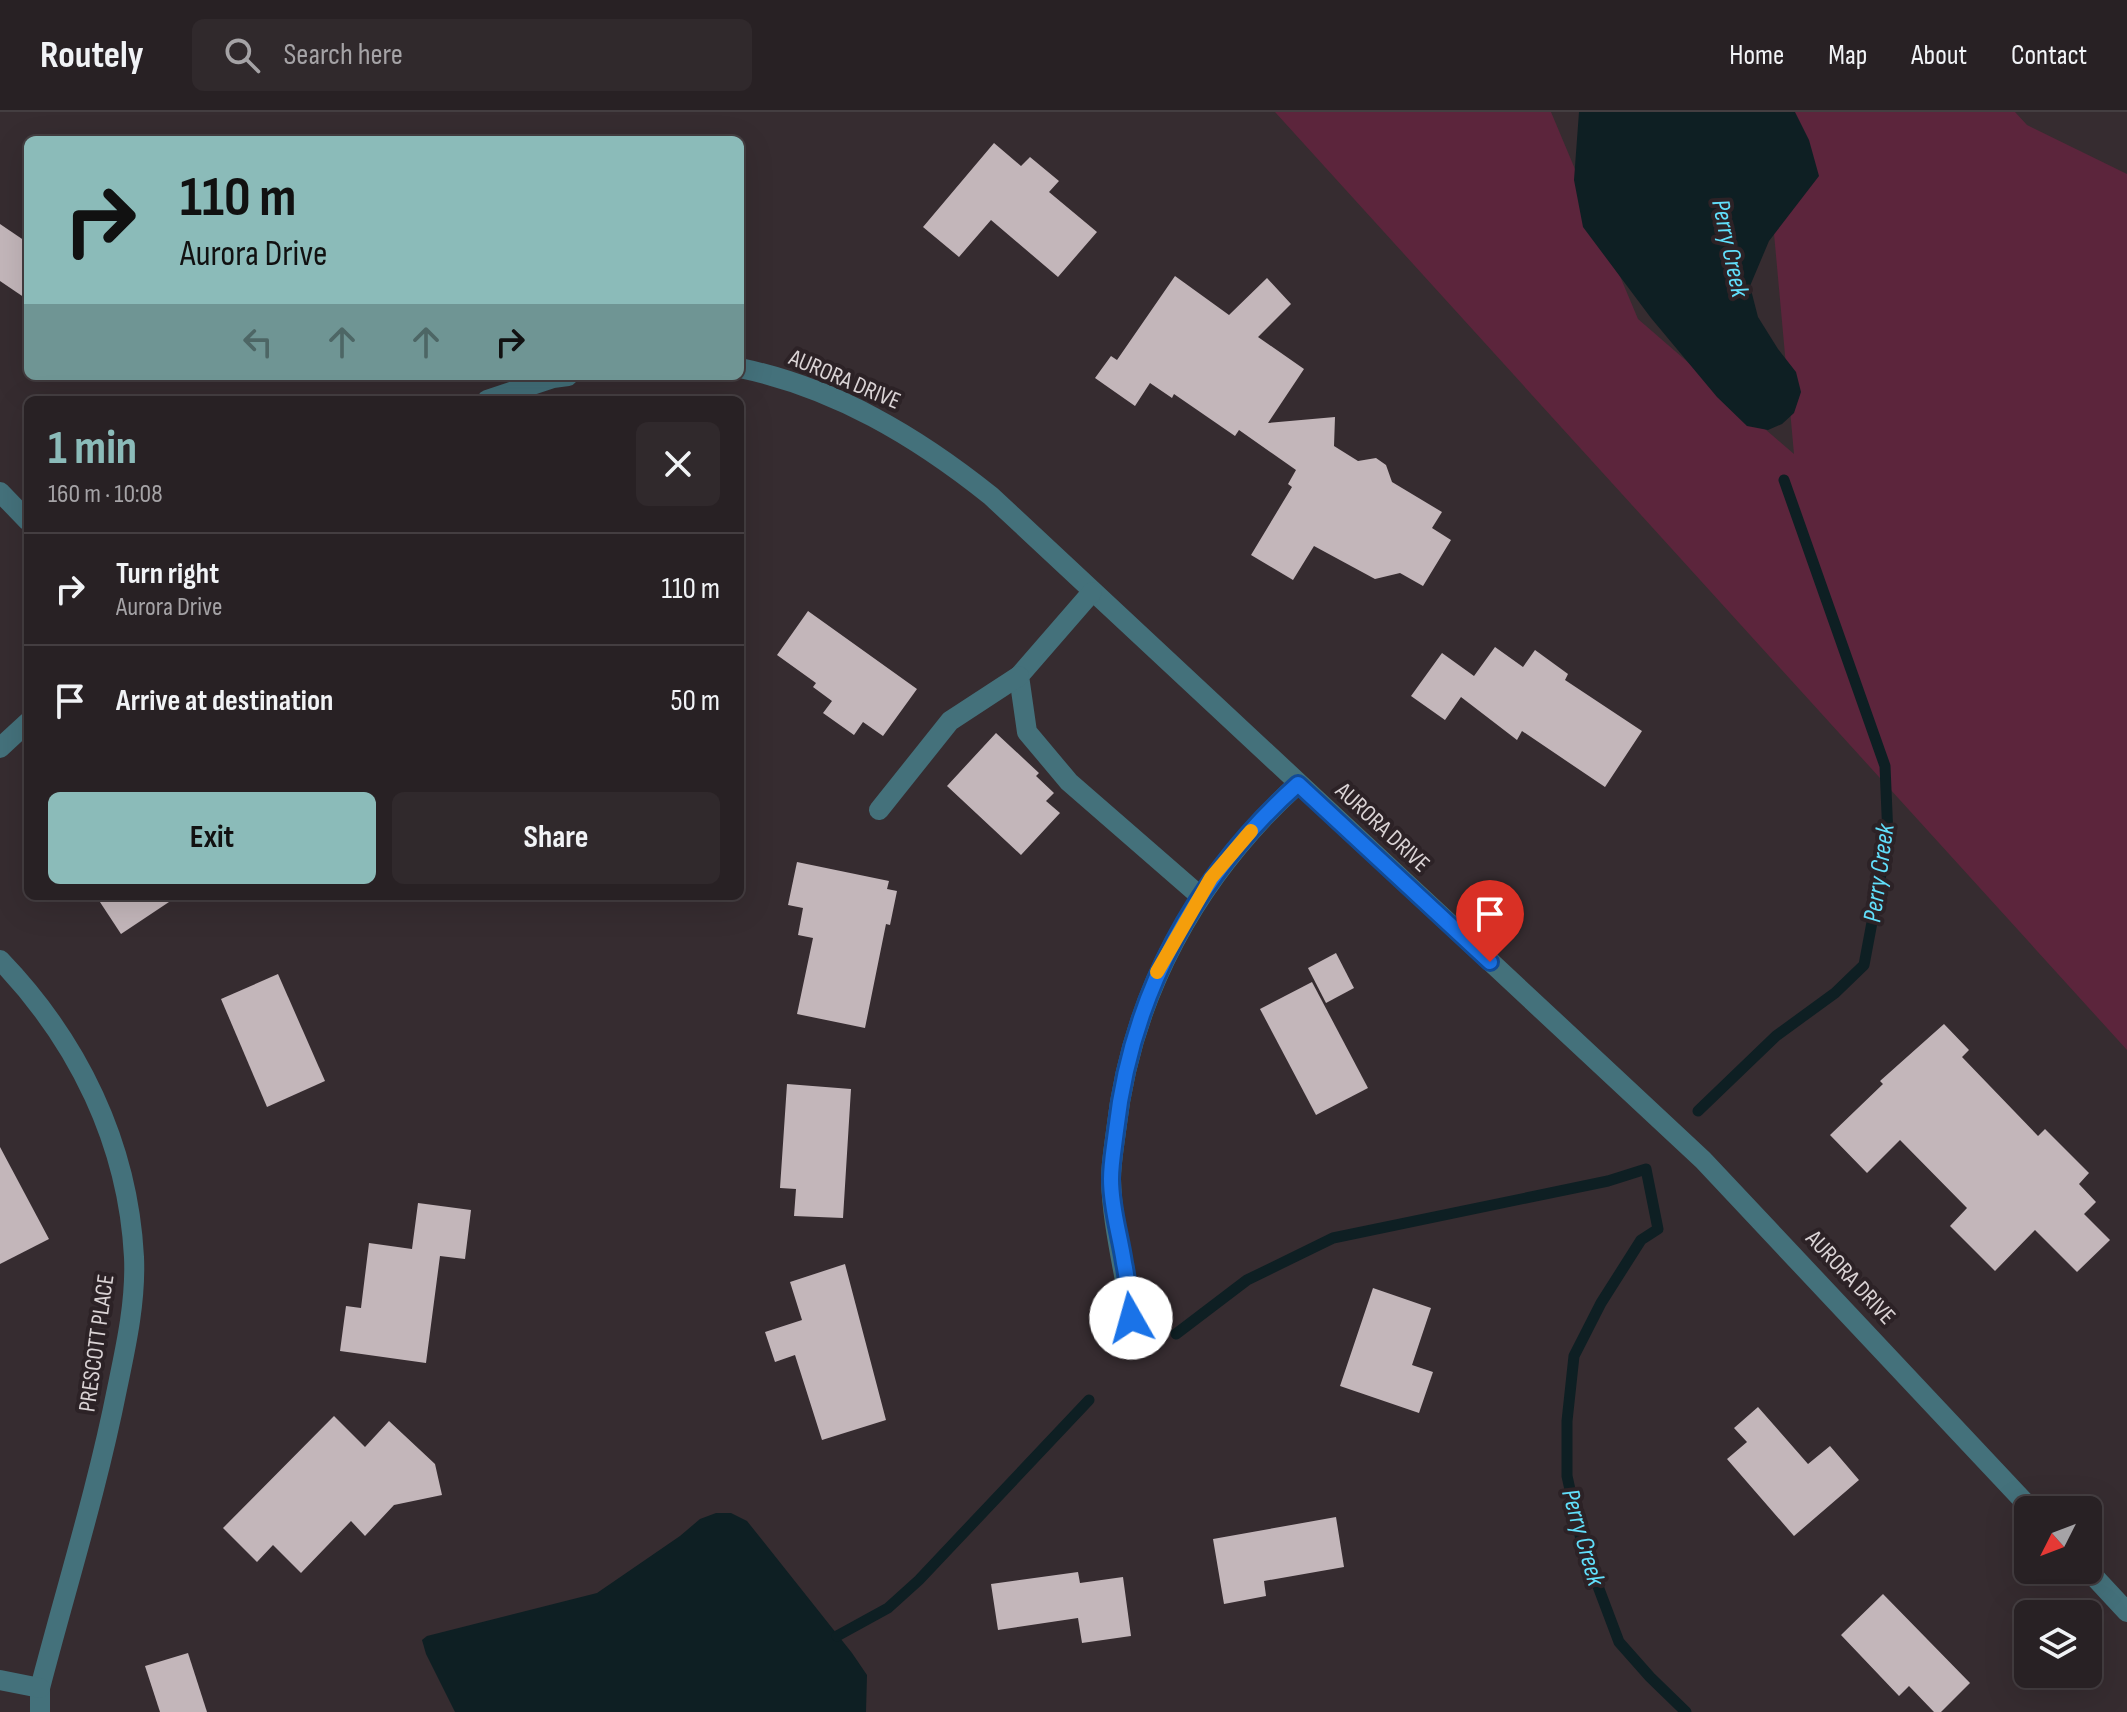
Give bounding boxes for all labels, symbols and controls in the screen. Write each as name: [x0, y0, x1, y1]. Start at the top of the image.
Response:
search box: [192, 19, 752, 91]
text: Routely: [40, 33, 144, 78]
icon: search: [220, 33, 264, 77]
text: Search here: [284, 37, 403, 73]
text: Home: [1729, 39, 1784, 72]
text: Map: [1828, 39, 1867, 72]
text: About: [1911, 39, 1967, 72]
text: Contact: [2011, 39, 2087, 72]
text: 110 m: [180, 165, 296, 232]
icon: right: [48, 168, 152, 272]
water label: Perry Creek: [1704, 197, 1755, 301]
text: Aurora Drive: [180, 233, 327, 276]
icon: left: [236, 320, 280, 364]
icon: ahead: [320, 320, 364, 364]
icon: ahead: [404, 320, 448, 364]
icon: right: [488, 320, 532, 364]
street label: AURORA DRIVE: [784, 343, 905, 416]
text: 1 min: [48, 420, 137, 477]
button: close: [636, 422, 720, 506]
text: 160 m · 10:08: [48, 479, 163, 510]
text: Turn right: [116, 556, 219, 592]
icon: right: [48, 567, 92, 611]
text: 110 m: [662, 571, 720, 607]
text: Aurora Drive: [116, 592, 222, 623]
icon: arrive: [48, 679, 92, 723]
text: Arrive at destination: [116, 683, 333, 719]
text: 50 m: [671, 683, 720, 719]
street label: AURORA DRIVE: [1329, 776, 1436, 878]
button: Exit: [48, 792, 376, 884]
button: Share: [392, 792, 720, 884]
water label: Perry Creek: [1857, 821, 1902, 924]
pin: [1456, 880, 1524, 962]
icon: arrive: [1468, 892, 1512, 936]
street label: AURORA DRIVE: [1799, 1224, 1902, 1330]
street label: PRESCOTT PLACE: [72, 1272, 120, 1414]
position arrow: [1089, 1276, 1173, 1360]
water label: Perry Creek: [1554, 1486, 1611, 1590]
north arrow: [2014, 1496, 2102, 1584]
map controls: [2014, 1496, 2102, 1688]
button: layers: [2014, 1600, 2102, 1688]

